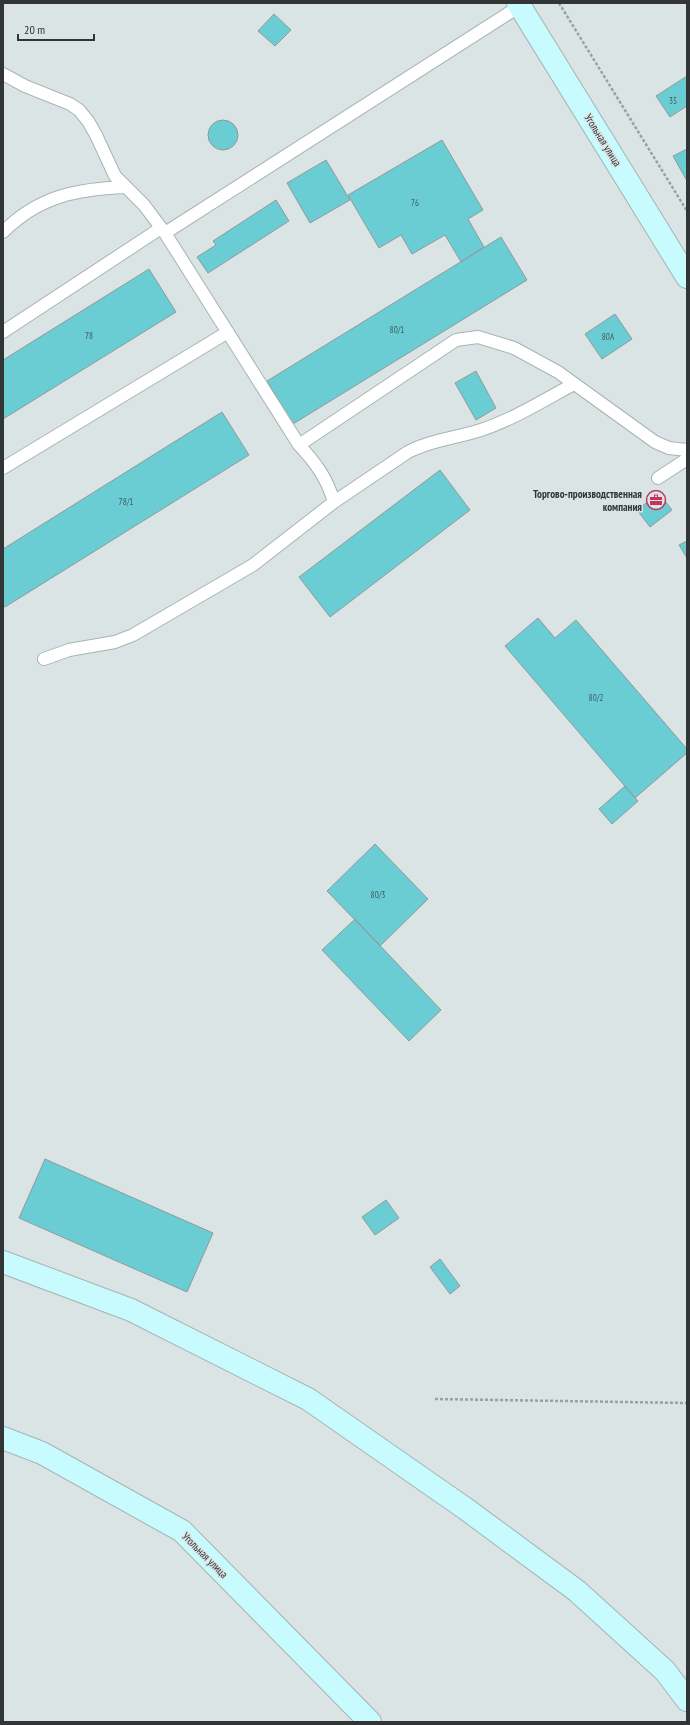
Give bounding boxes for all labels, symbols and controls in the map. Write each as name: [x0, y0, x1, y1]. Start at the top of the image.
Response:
scale bar: [18, 16, 94, 42]
text: 20 m: [24, 22, 45, 37]
house number: 35: [669, 95, 677, 106]
street label: Угольная улица: [581, 111, 625, 169]
house number: 76: [411, 197, 419, 208]
house number: 80/1: [390, 324, 404, 335]
house number: 78: [85, 330, 93, 341]
house number: 80А: [602, 331, 615, 342]
place label: Торгово-производственная компания: [533, 487, 642, 514]
office icon: Торгово-производственная компания: [645, 489, 667, 511]
house number: 78/1: [119, 496, 133, 507]
house number: 80/2: [589, 692, 603, 703]
house number: 80/3: [371, 889, 385, 900]
street label: Угольная улица: [179, 1529, 231, 1581]

